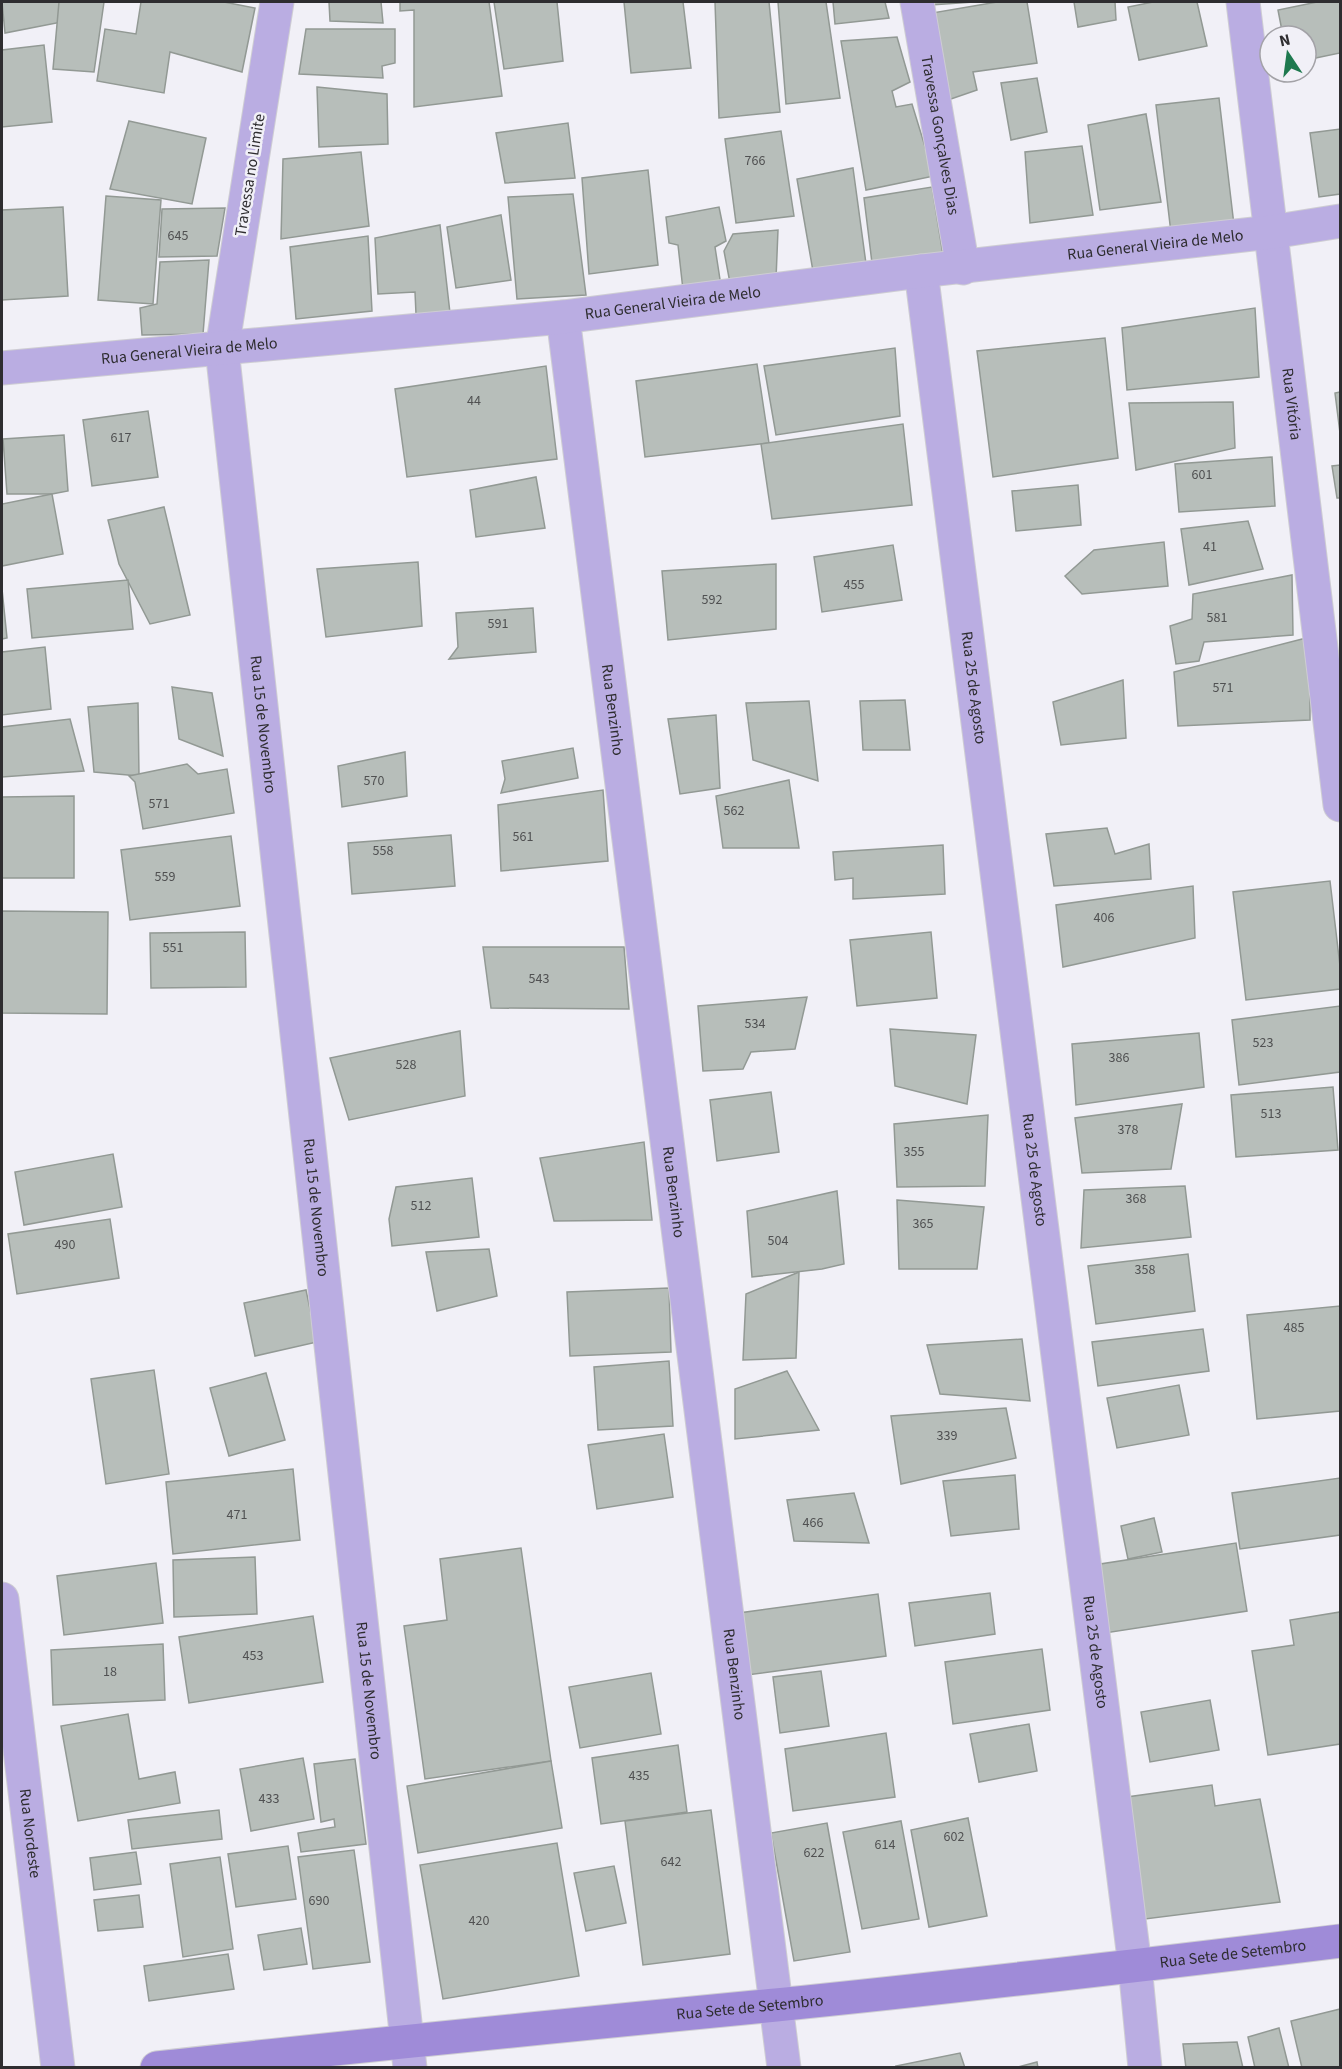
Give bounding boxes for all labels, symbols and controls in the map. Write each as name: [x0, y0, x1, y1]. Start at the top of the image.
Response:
north arrow: [1258, 24, 1318, 84]
text: N: [1277, 28, 1293, 52]
street label: Travessa Gonçalves Dias: [915, 53, 965, 217]
street label: Travessa no Limite: [229, 112, 271, 238]
house number: 766: [745, 151, 765, 171]
street label: Rua General Vieira de Melo: [1066, 224, 1245, 266]
house number: 645: [168, 226, 188, 246]
street label: Rua General Vieira de Melo: [584, 281, 762, 325]
street label: Rua General Vieira de Melo: [100, 332, 278, 370]
street label: Rua Vitória: [1276, 367, 1307, 442]
house number: 44: [467, 391, 481, 411]
house number: 617: [111, 428, 131, 448]
house number: 601: [1192, 465, 1212, 485]
house number: 41: [1203, 537, 1217, 557]
house number: 455: [844, 575, 864, 595]
house number: 592: [702, 590, 722, 610]
house number: 581: [1207, 608, 1227, 628]
house number: 591: [488, 614, 508, 634]
street label: Rua 25 de Agosto: [956, 630, 992, 745]
street label: Rua 15 de Novembro: [245, 654, 282, 795]
street label: Rua Benzinho: [596, 663, 629, 757]
house number: 571: [1213, 678, 1233, 698]
house number: 570: [364, 771, 384, 791]
house number: 571: [149, 794, 169, 814]
house number: 562: [724, 801, 744, 821]
house number: 561: [513, 827, 533, 847]
house number: 558: [373, 841, 393, 861]
house number: 559: [155, 867, 175, 887]
house number: 406: [1094, 908, 1114, 928]
house number: 551: [163, 938, 183, 958]
house number: 543: [529, 969, 549, 989]
house number: 534: [745, 1014, 765, 1034]
house number: 523: [1253, 1033, 1273, 1053]
house number: 386: [1109, 1048, 1129, 1068]
house number: 528: [396, 1055, 416, 1075]
house number: 513: [1261, 1104, 1281, 1124]
street label: Rua 25 de Agosto: [1016, 1112, 1053, 1228]
house number: 378: [1118, 1120, 1138, 1140]
street label: Rua 15 de Novembro: [297, 1137, 334, 1278]
house number: 355: [904, 1142, 924, 1162]
street label: Rua Benzinho: [657, 1145, 690, 1239]
house number: 368: [1126, 1189, 1146, 1209]
house number: 512: [411, 1196, 431, 1216]
house number: 365: [913, 1214, 933, 1234]
house number: 504: [768, 1231, 788, 1251]
house number: 490: [55, 1235, 75, 1255]
house number: 358: [1135, 1260, 1155, 1280]
house number: 485: [1284, 1318, 1304, 1338]
house number: 339: [937, 1426, 957, 1446]
house number: 471: [227, 1505, 247, 1525]
house number: 466: [803, 1513, 823, 1533]
street label: Rua 25 de Agosto: [1077, 1594, 1113, 1710]
street label: Rua 15 de Novembro: [350, 1620, 387, 1761]
street label: Rua Benzinho: [718, 1627, 751, 1721]
house number: 453: [243, 1646, 263, 1666]
house number: 18: [103, 1662, 117, 1682]
house number: 435: [629, 1766, 649, 1786]
street label: Rua Nordeste: [14, 1787, 46, 1879]
house number: 433: [259, 1789, 279, 1809]
house number: 602: [944, 1827, 964, 1847]
house number: 614: [875, 1835, 895, 1855]
house number: 622: [804, 1843, 824, 1863]
house number: 642: [661, 1852, 681, 1872]
house number: 690: [309, 1891, 329, 1911]
house number: 420: [469, 1911, 489, 1931]
street label: Rua Sete de Setembro: [1158, 1934, 1307, 1974]
street label: Rua Sete de Setembro: [675, 1989, 824, 2026]

